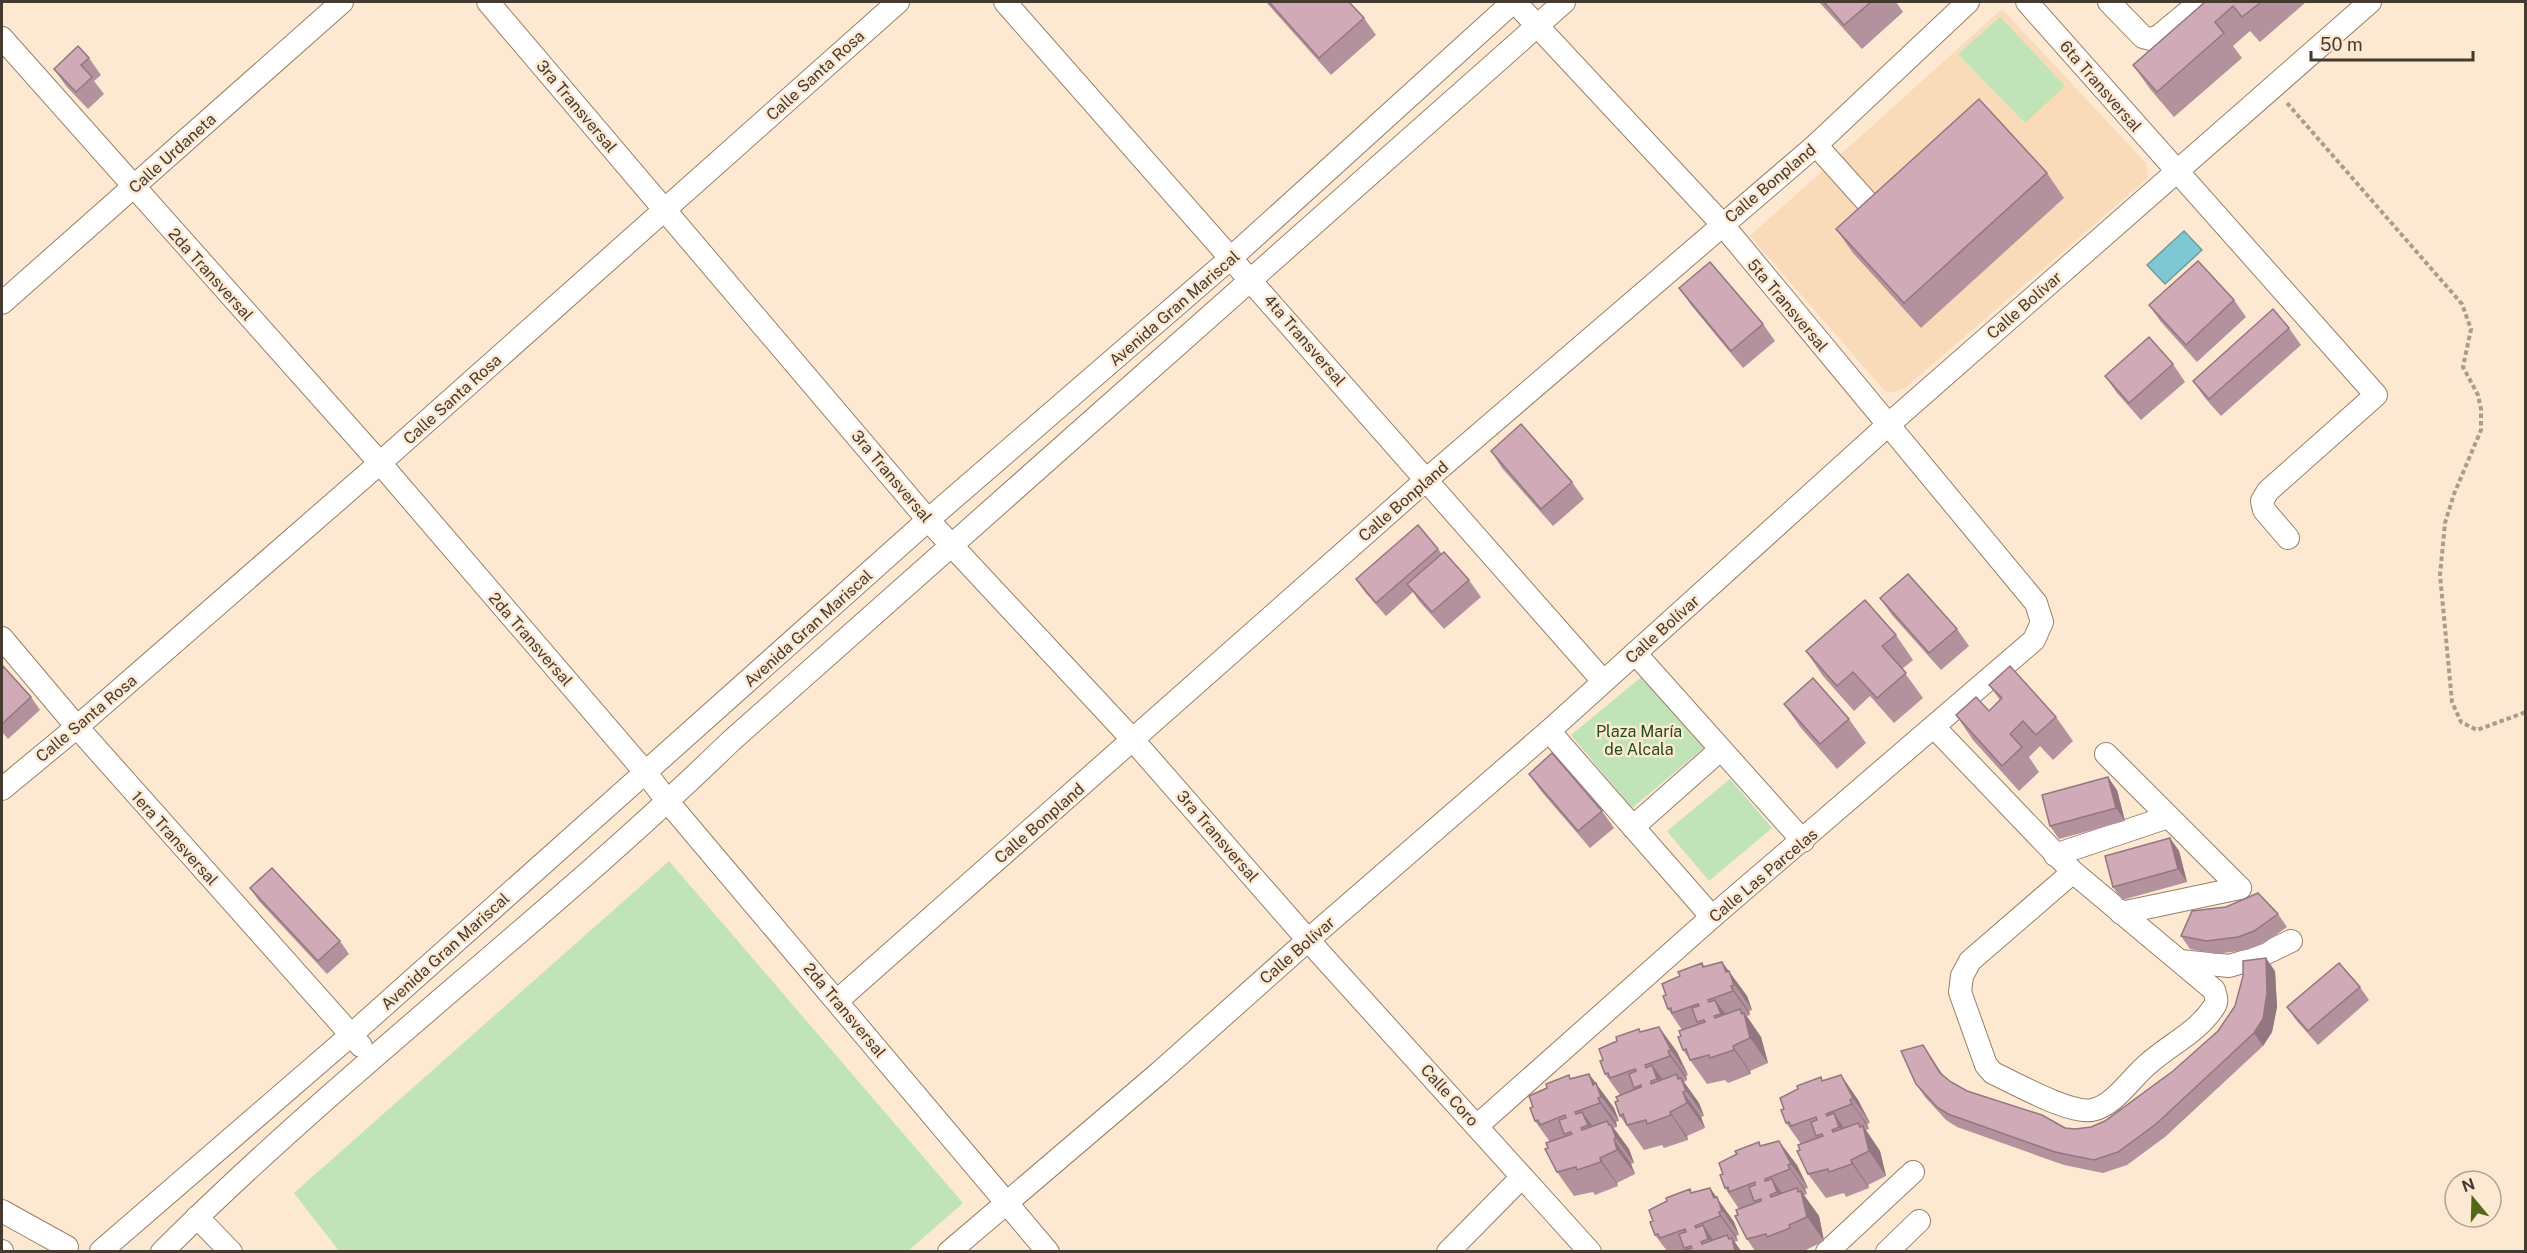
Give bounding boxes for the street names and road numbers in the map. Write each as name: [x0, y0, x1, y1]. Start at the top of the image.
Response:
street label: Calle Santa Rosa: [762, 26, 868, 124]
street label: 6ta Transversal: [2056, 37, 2146, 136]
street label: 3ra Transversal: [532, 56, 621, 157]
street label: Calle Urdaneta: [125, 109, 220, 197]
street label: Calle Bonpland: [1721, 140, 1820, 227]
street label: 2da Transversal: [164, 224, 257, 325]
street label: Avenida Gran Mariscal: [1105, 247, 1243, 370]
street label: 5ta Transversal: [1743, 255, 1832, 356]
street label: Calle Bolívar: [1983, 268, 2066, 343]
street label: 4ta Transversal: [1260, 291, 1350, 390]
street label: Calle Santa Rosa: [399, 350, 505, 448]
street label: 3ra Transversal: [847, 426, 936, 527]
street label: Calle Bonpland: [1355, 457, 1452, 545]
street label: Avenida Gran Mariscal: [740, 566, 877, 691]
street label: 2da Transversal: [485, 589, 577, 690]
street label: Calle Bolívar: [1621, 591, 1703, 668]
street label: Calle Santa Rosa: [32, 671, 140, 766]
street label: Calle Bonpland: [991, 779, 1088, 867]
street label: 1era Transversal: [127, 787, 222, 889]
street label: 3ra Transversal: [1173, 787, 1263, 886]
street label: Calle Las Parcelas: [1705, 824, 1821, 926]
street label: Avenida Gran Mariscal: [377, 889, 514, 1014]
street label: Calle Bolívar: [1256, 913, 1339, 988]
street label: 2da Transversal: [799, 959, 890, 1062]
street label: Calle Coro: [1417, 1060, 1482, 1130]

